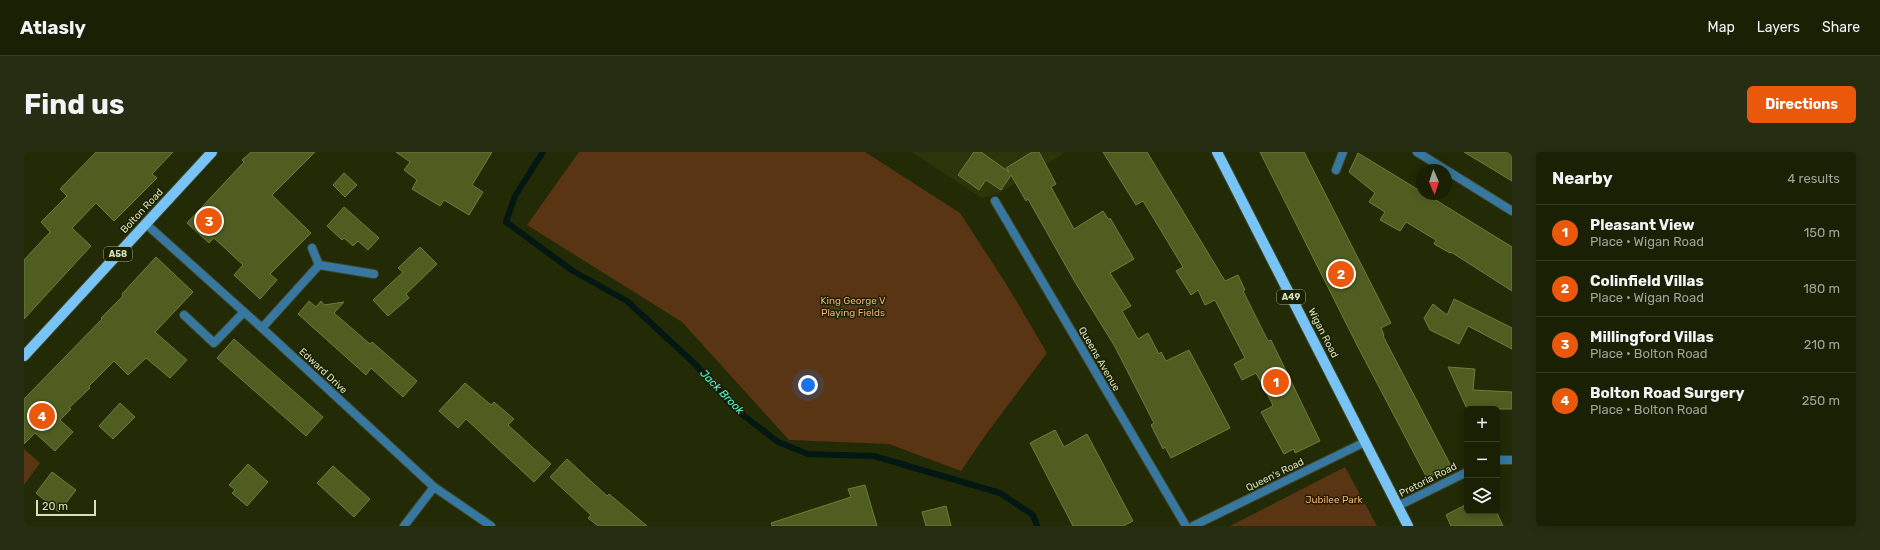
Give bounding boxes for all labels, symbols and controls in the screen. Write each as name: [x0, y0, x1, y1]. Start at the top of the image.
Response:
text: Atlasly: [20, 16, 86, 39]
text: Map: [1708, 19, 1735, 36]
text: Layers: [1757, 19, 1800, 36]
text: Share: [1822, 19, 1860, 36]
button: Directions: [1747, 86, 1856, 123]
text: Find us: [24, 88, 124, 121]
north arrow: [1416, 164, 1452, 200]
text: Nearby: [1552, 168, 1613, 188]
text: 4 results: [1787, 171, 1840, 186]
street label: Bolton Road: [118, 186, 166, 236]
pin: 3: [196, 206, 222, 236]
text: Pleasant View: [1590, 216, 1694, 234]
text: 1: [1562, 225, 1568, 240]
text: 150 m: [1804, 225, 1840, 240]
text: Place · Wigan Road: [1590, 234, 1704, 249]
road number: A58: [104, 247, 132, 261]
pin: 2: [1328, 259, 1354, 289]
text: Colinfield Villas: [1590, 272, 1704, 290]
text: 2: [1561, 281, 1569, 296]
text: 180 m: [1803, 281, 1840, 296]
road number: A49: [1277, 290, 1305, 304]
text: Place · Wigan Road: [1590, 290, 1704, 305]
park label: King George V Playing Fields: [820, 295, 886, 319]
street label: Wigan Road: [1305, 306, 1341, 360]
street label: Queens Avenue: [1076, 325, 1122, 394]
text: Millingford Villas: [1590, 328, 1714, 346]
text: 3: [1561, 337, 1569, 352]
text: 210 m: [1804, 337, 1840, 352]
street label: Edward Drive: [296, 346, 350, 397]
text: Place · Bolton Road: [1590, 346, 1708, 361]
water label: Jack Brook: [697, 367, 747, 417]
pin: 1: [1263, 367, 1289, 397]
your location: [798, 375, 818, 395]
text: Bolton Road Surgery: [1590, 384, 1744, 402]
text: 4: [1561, 393, 1569, 408]
text: 250 m: [1802, 393, 1840, 408]
pin: 4: [29, 401, 55, 431]
text: Place · Bolton Road: [1590, 402, 1708, 417]
map controls: [1464, 406, 1500, 514]
button: +: [1464, 406, 1500, 442]
button: −: [1464, 442, 1500, 478]
street label: Queen's Road: [1244, 456, 1306, 494]
street label: Pretoria Road: [1397, 460, 1459, 500]
button: layers: [1464, 478, 1500, 514]
park label: Jubilee Park: [1305, 494, 1364, 506]
scale bar: [36, 498, 96, 517]
text: 20 m: [42, 500, 68, 513]

